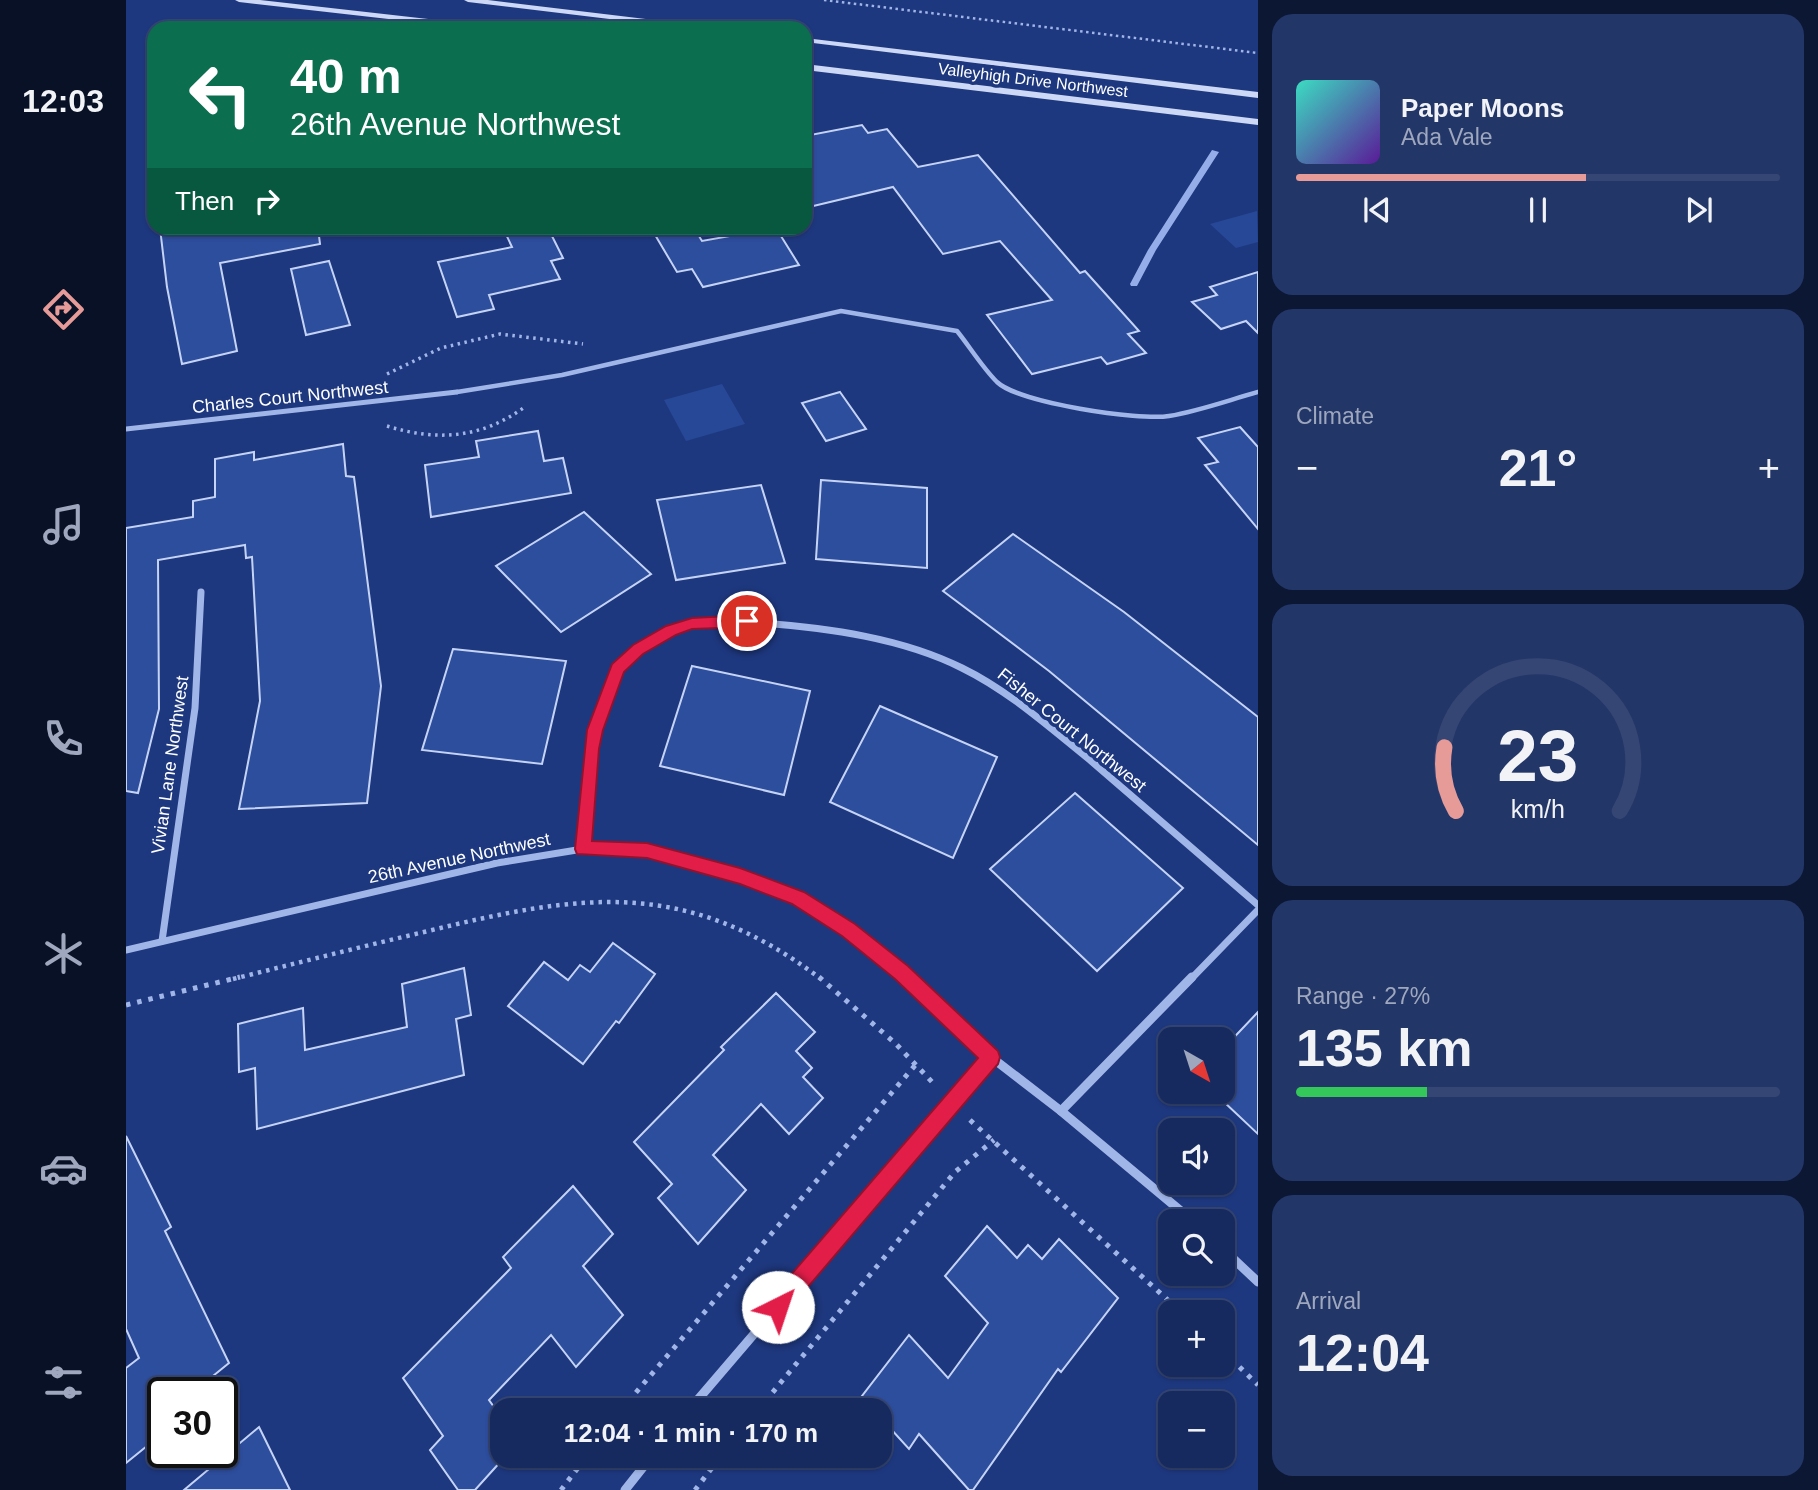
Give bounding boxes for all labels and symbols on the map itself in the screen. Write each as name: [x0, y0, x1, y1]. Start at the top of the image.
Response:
street label: Valleyhigh Drive Northwest: [937, 60, 1129, 100]
street label: Charles Court Northwest: [191, 377, 389, 417]
pin: [717, 591, 777, 651]
street label: Fisher Court Northwest: [994, 664, 1150, 796]
street label: Vivian Lane Northwest: [148, 675, 192, 855]
street label: 26th Avenue Northwest: [366, 829, 552, 887]
north arrow: [1158, 1027, 1236, 1104]
position arrow: [741, 1270, 815, 1344]
speed limit sign: 30: [147, 1377, 238, 1468]

